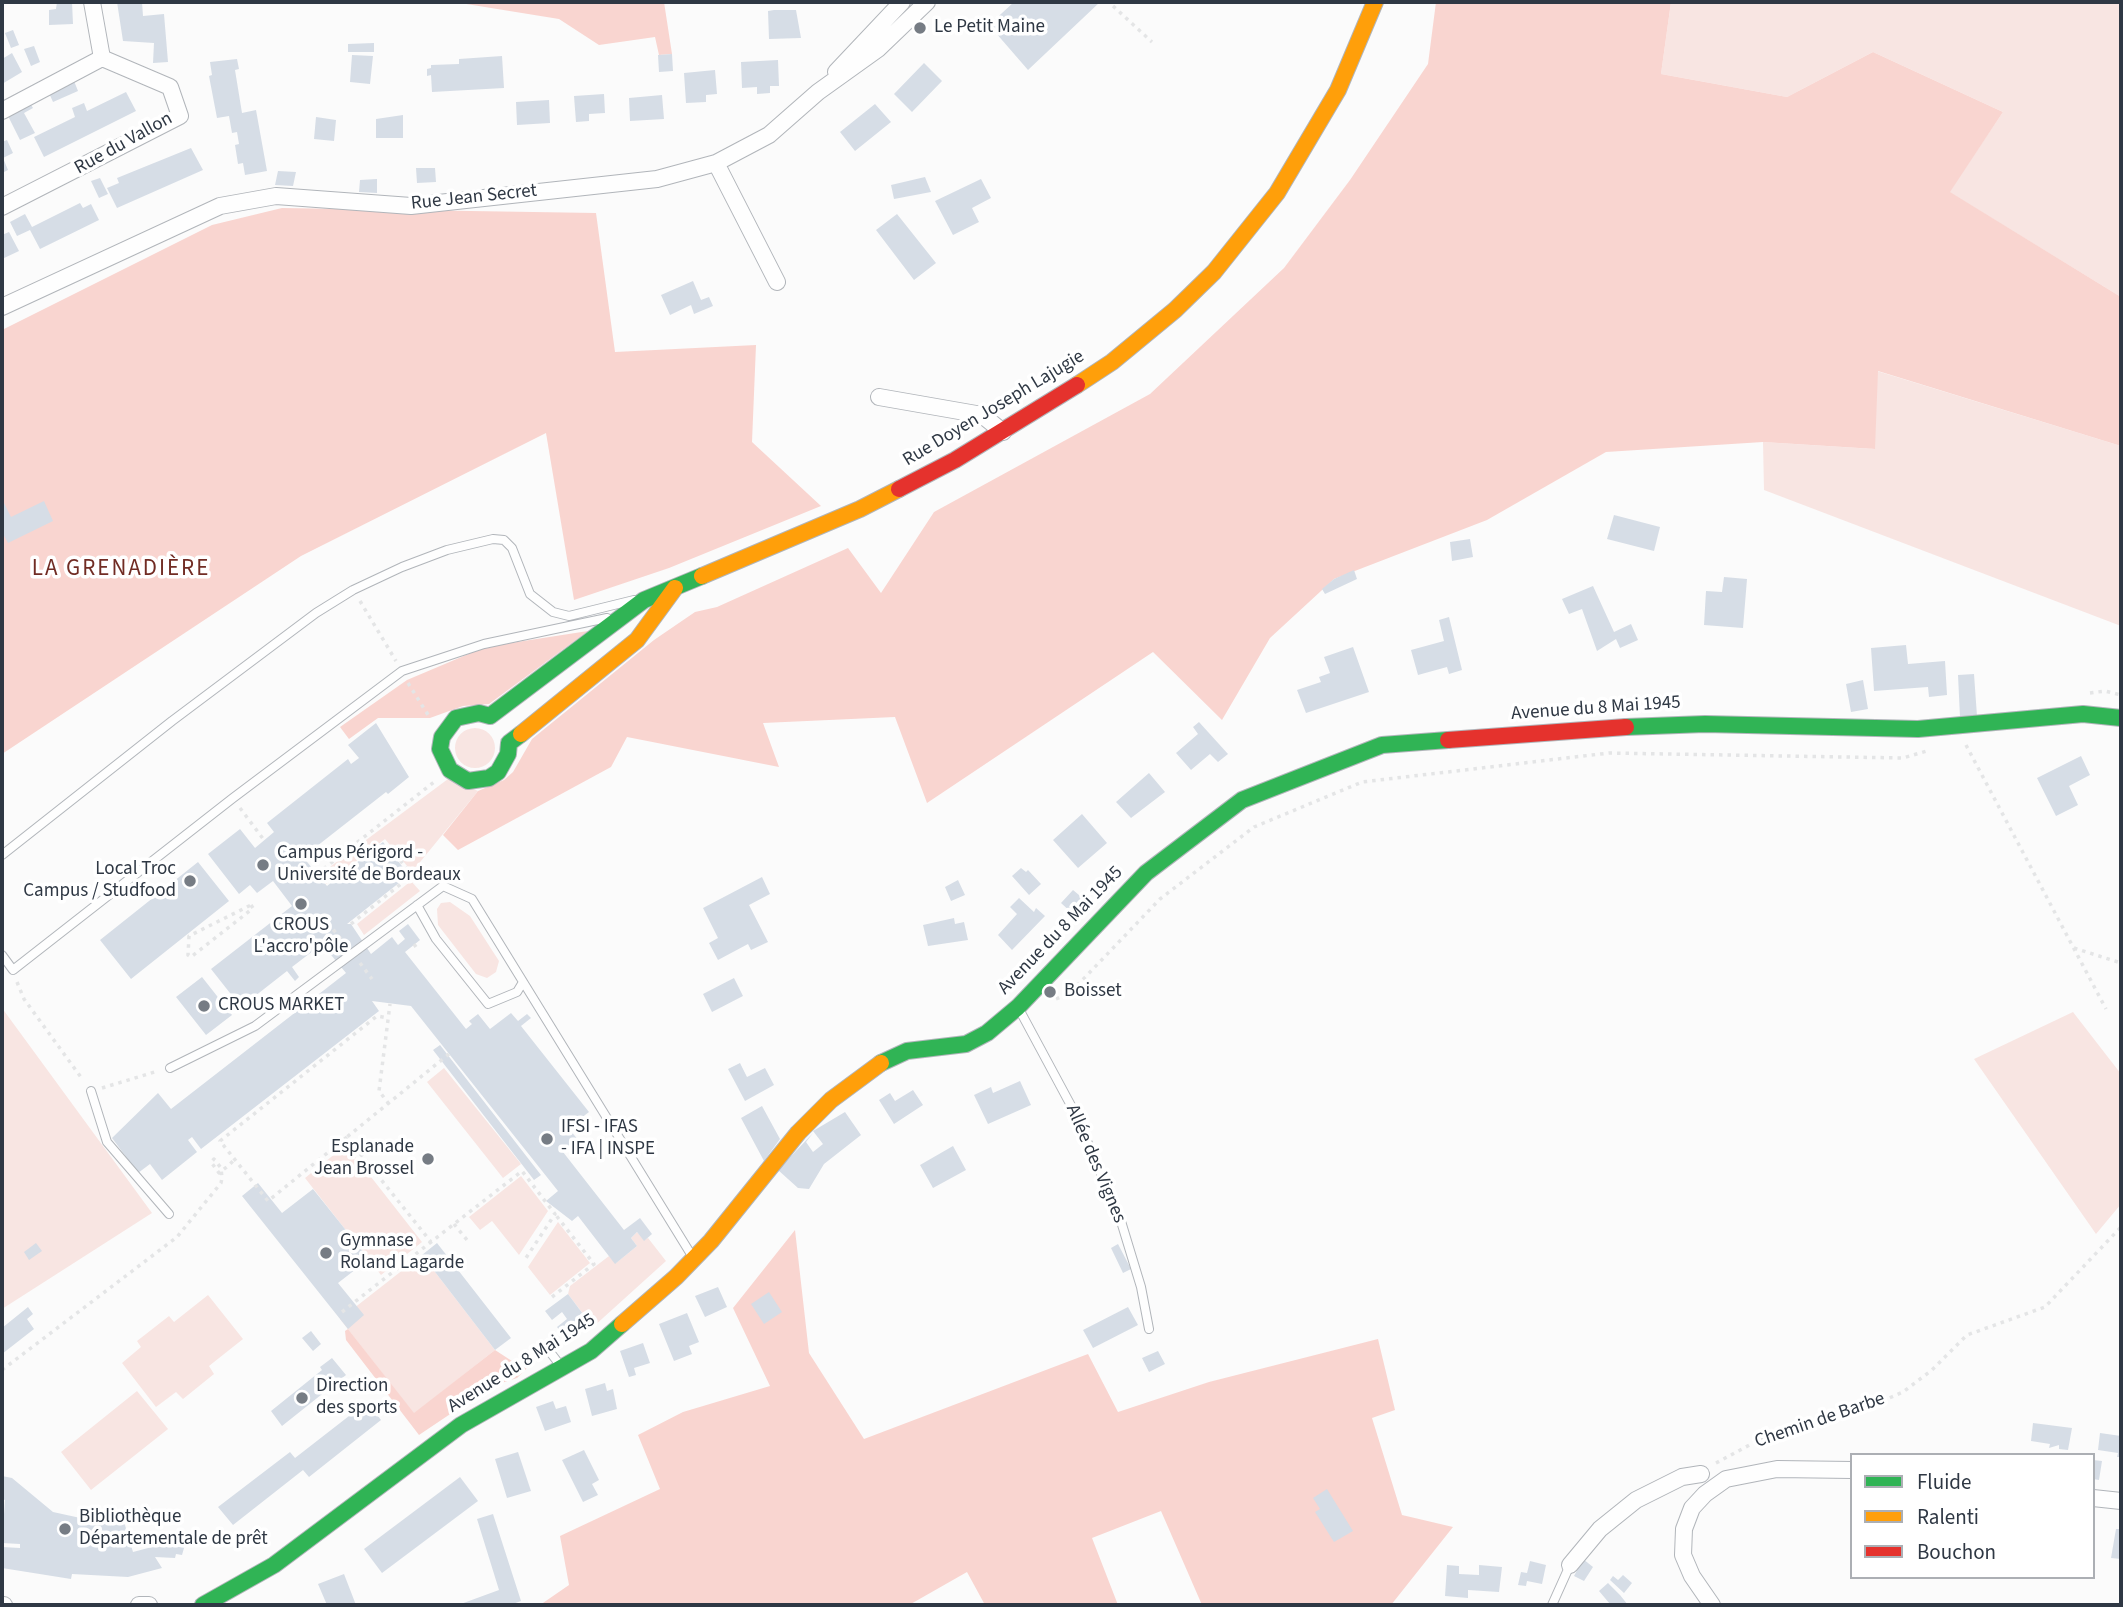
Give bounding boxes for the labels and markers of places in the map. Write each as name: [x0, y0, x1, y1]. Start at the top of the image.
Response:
place label: Le Petit Maine: [934, 17, 1045, 39]
marker: Le Petit Maine: [912, 20, 928, 36]
place label: Campus Périgord - Université de Bordeaux: [277, 843, 461, 887]
marker: Campus Périgord - Université de Bordeaux: [255, 857, 271, 873]
place label: Local Troc Campus / Studfood: [23, 859, 176, 903]
marker: Local Troc Campus / Studfood: [182, 873, 198, 889]
marker: CROUS L'accro'pôle: [293, 896, 309, 912]
place label: CROUS L'accro'pôle: [254, 915, 348, 959]
place label: Boisset: [1064, 981, 1122, 1003]
marker: Boisset: [1042, 984, 1058, 1000]
place label: CROUS MARKET: [218, 995, 344, 1017]
marker: CROUS MARKET: [196, 998, 212, 1014]
place label: IFSI - IFAS - IFA | INSPE: [561, 1117, 655, 1161]
marker: IFSI - IFAS - IFA | INSPE: [539, 1131, 555, 1147]
place label: Esplanade Jean Brossel: [314, 1137, 414, 1181]
marker: Esplanade Jean Brossel: [420, 1151, 436, 1167]
place label: Gymnase Roland Lagarde: [340, 1231, 464, 1275]
marker: Gymnase Roland Lagarde: [318, 1245, 334, 1261]
place label: Direction des sports: [316, 1376, 397, 1420]
marker: Direction des sports: [294, 1390, 310, 1406]
place label: Bibliothèque Départementale de prêt: [79, 1507, 268, 1551]
marker: Bibliothèque Départementale de prêt: [57, 1521, 73, 1537]

